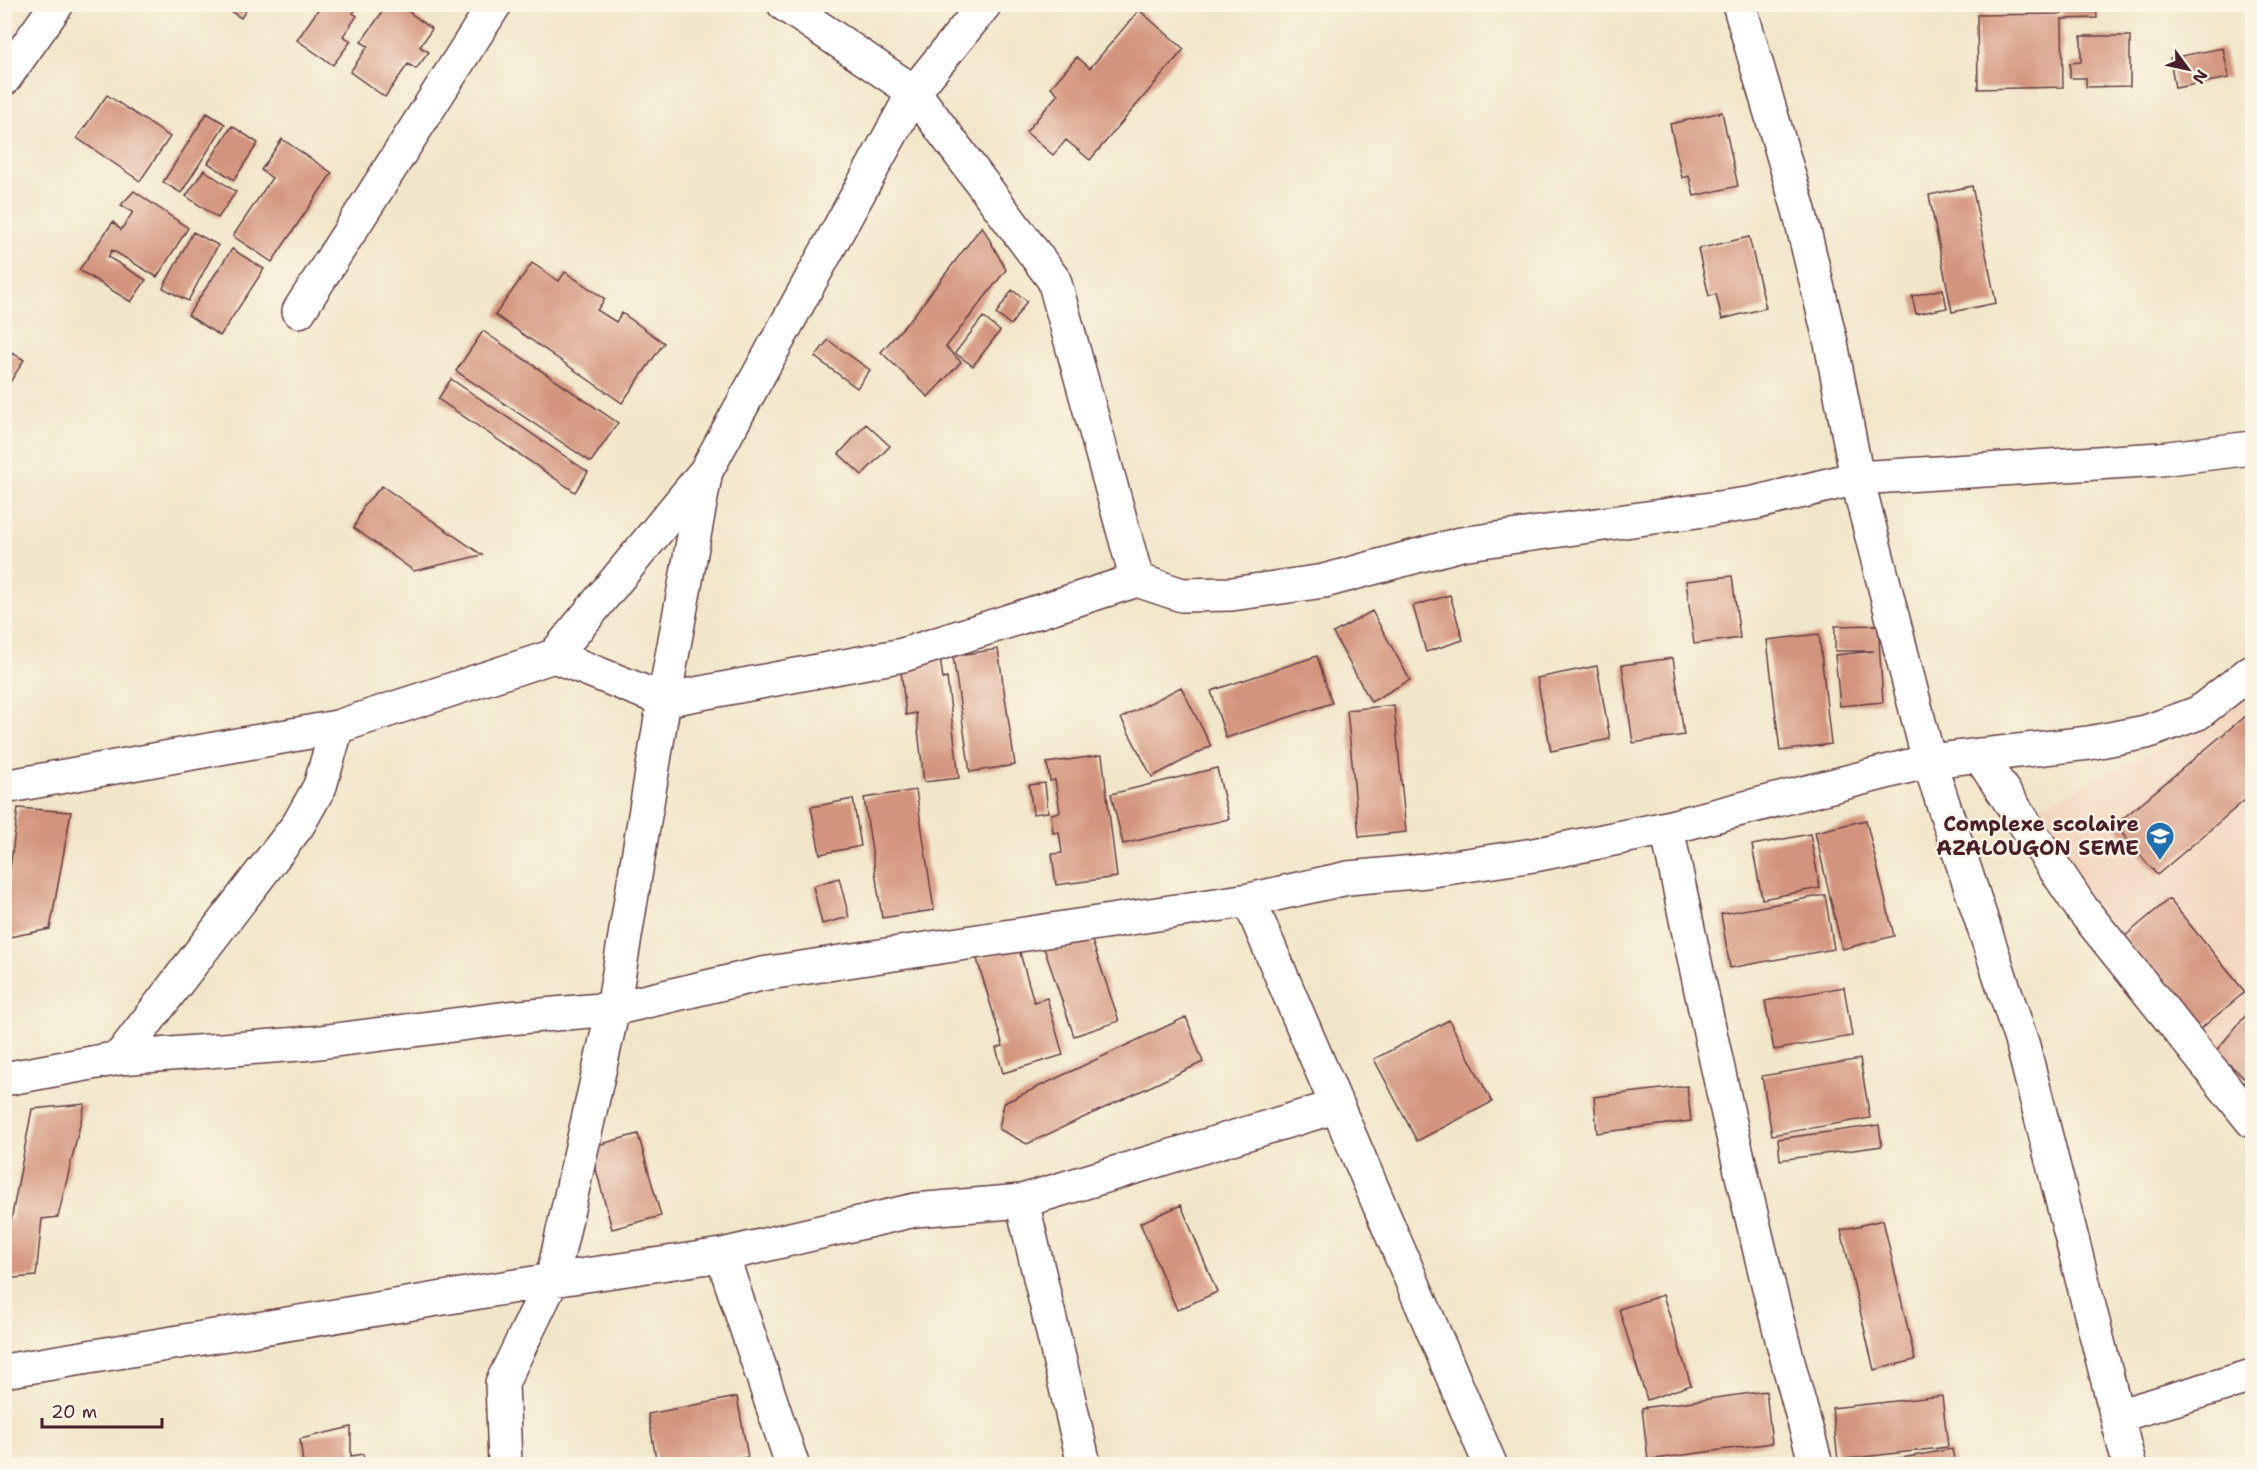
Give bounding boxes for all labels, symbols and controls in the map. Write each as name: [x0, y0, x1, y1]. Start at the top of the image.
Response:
north arrow: [2158, 39, 2218, 99]
text: N: [2188, 66, 2212, 88]
place label: Complexe scolaire AZALOUGON SEME: [1936, 810, 2139, 862]
school or university icon: Complexe scolaire AZALOUGON SEME: [2144, 820, 2176, 862]
scale bar: [42, 1391, 162, 1429]
text: 20 m: [51, 1400, 97, 1424]

